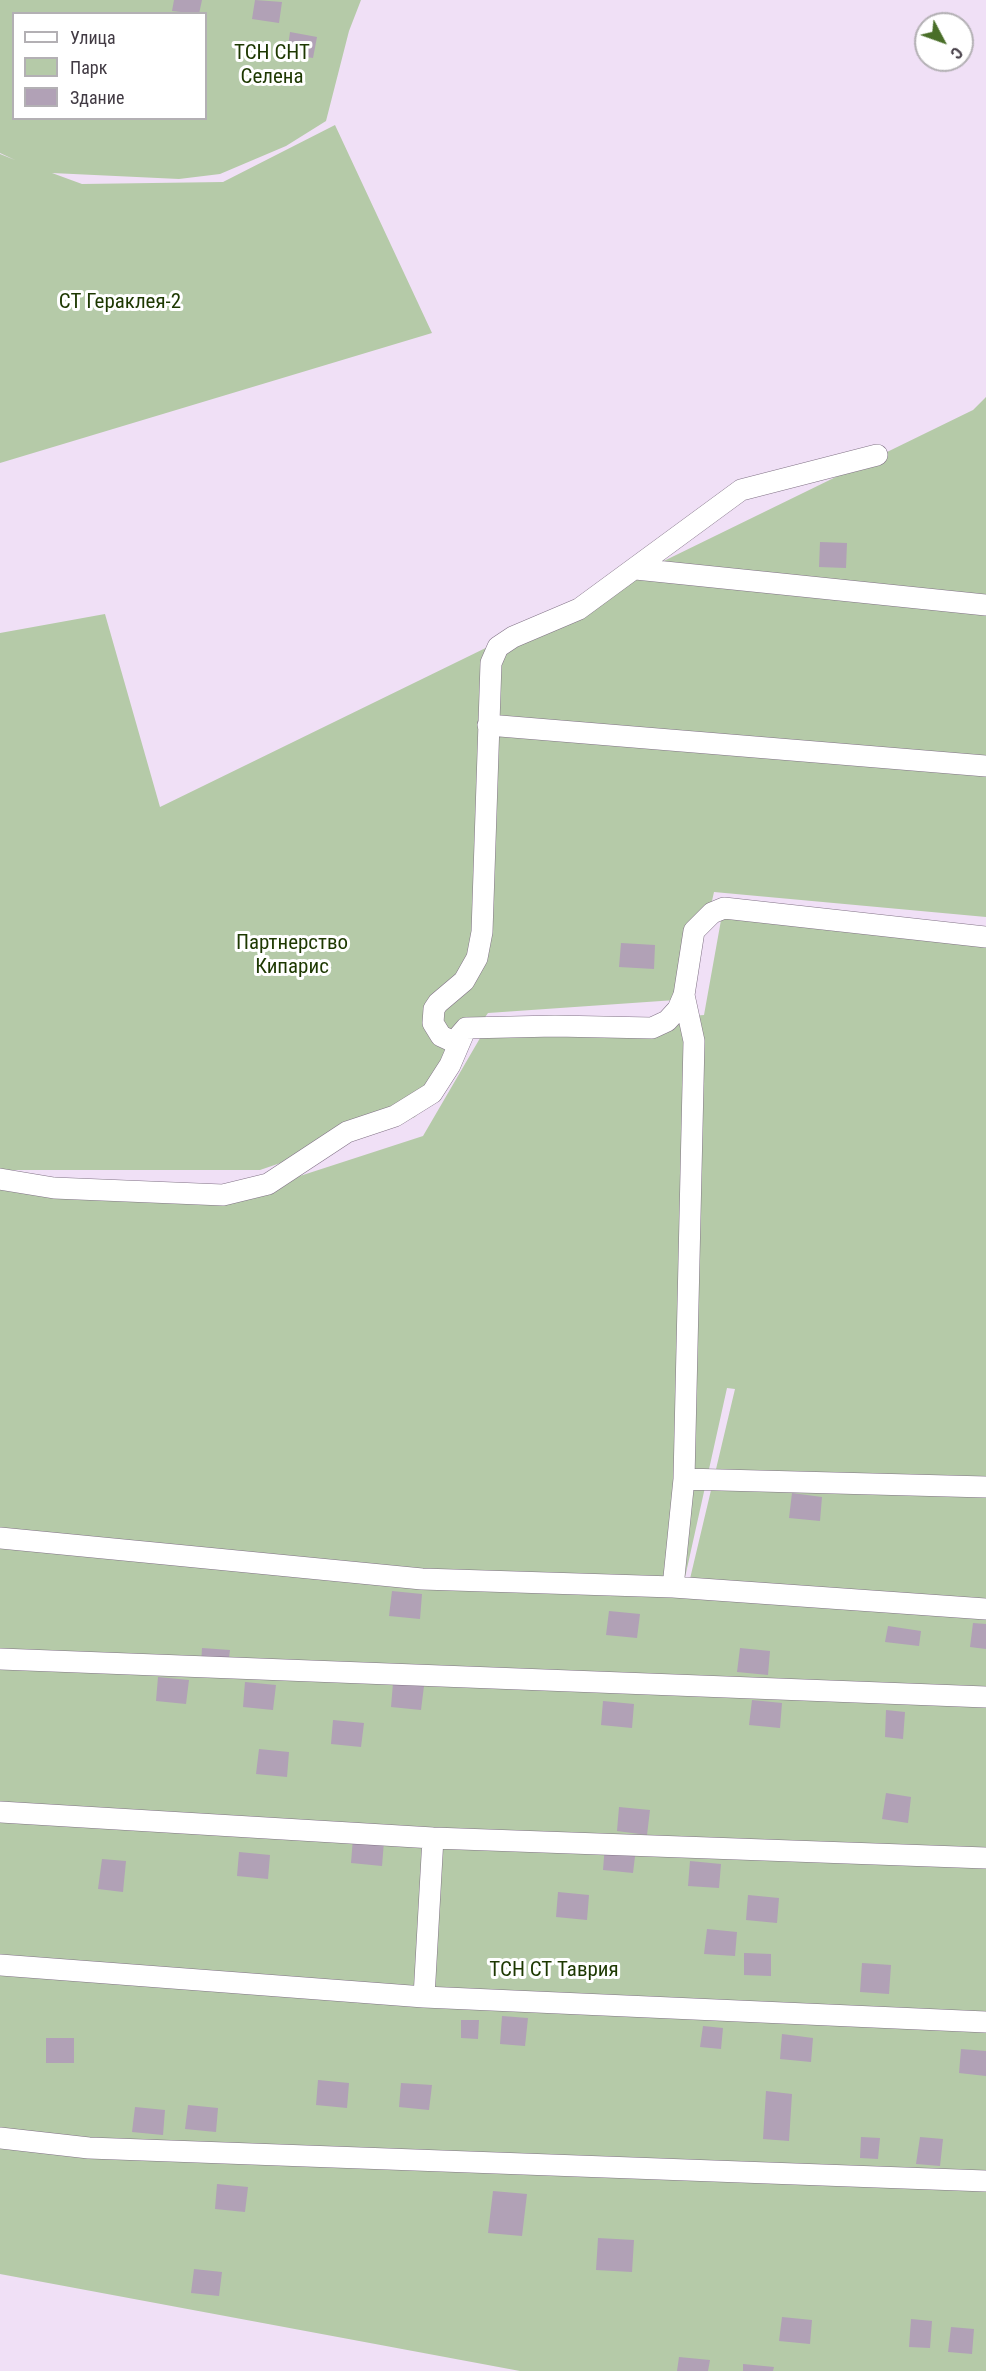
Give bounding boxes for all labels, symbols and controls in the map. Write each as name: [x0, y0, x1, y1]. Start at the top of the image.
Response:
legend: [12, 12, 207, 120]
north arrow: [914, 12, 974, 72]
text: Улица: [70, 27, 116, 48]
park label: ТСН СНТ Селена: [234, 41, 310, 91]
text: С: [946, 43, 967, 63]
text: Парк: [70, 57, 107, 78]
text: Здание: [70, 87, 124, 108]
park label: СТ Гераклея-2: [59, 290, 181, 316]
park label: Партнерство Кипарис: [236, 931, 348, 981]
park label: ТСН СТ Таврия: [489, 1958, 619, 1984]

